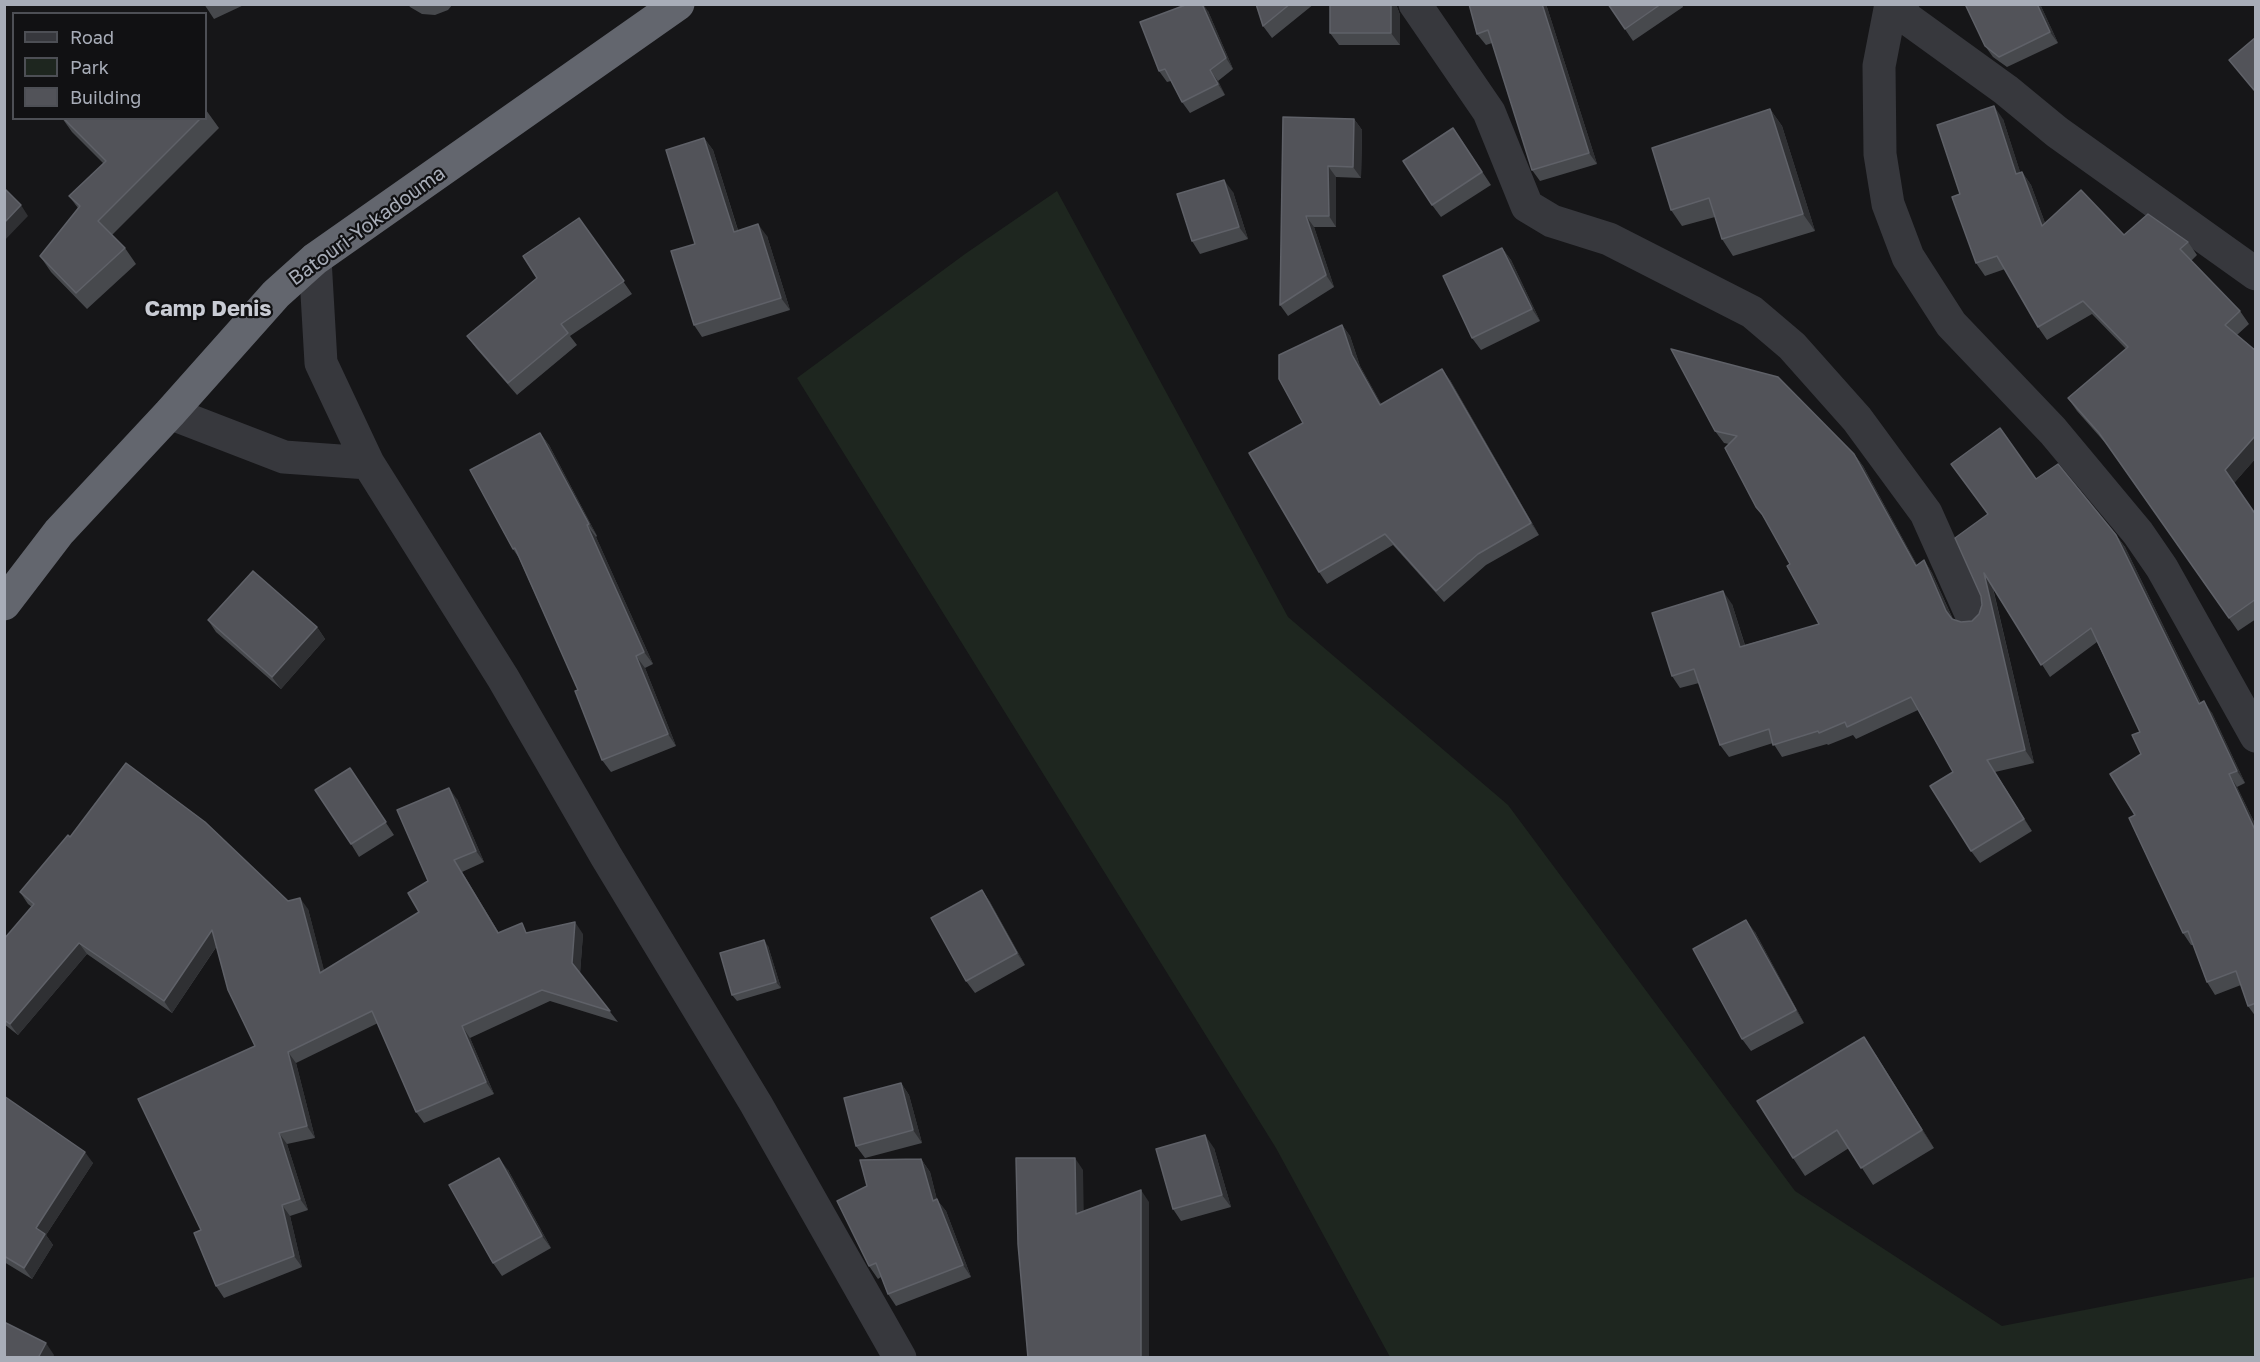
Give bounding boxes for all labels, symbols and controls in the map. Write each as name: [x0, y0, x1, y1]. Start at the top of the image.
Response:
legend: [12, 12, 207, 120]
text: Road: [70, 26, 114, 48]
text: Park: [70, 56, 109, 78]
text: Building: [70, 86, 141, 108]
street label: Batouri-Yokadouma: [284, 161, 450, 291]
district label: Camp Denis: [144, 296, 272, 322]

